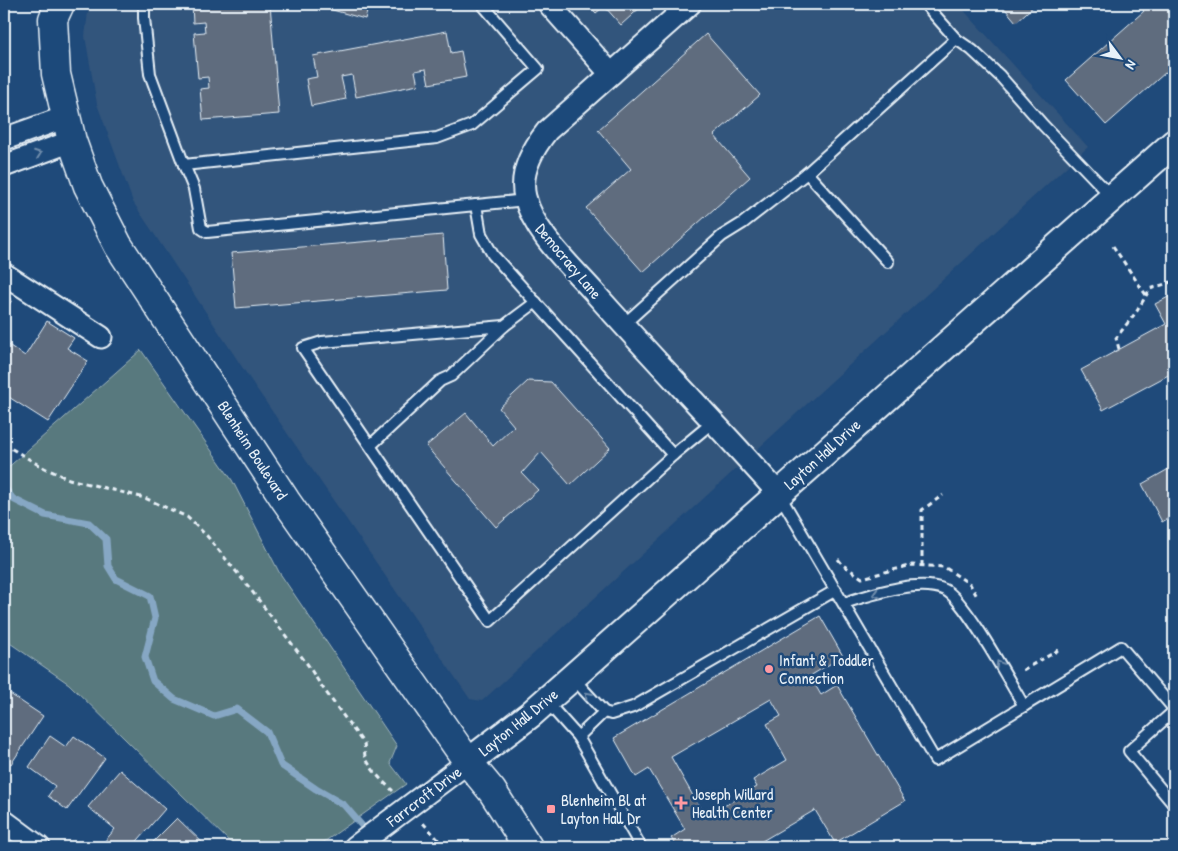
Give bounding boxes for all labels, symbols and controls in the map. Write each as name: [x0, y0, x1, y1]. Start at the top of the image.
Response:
north arrow: [1096, 32, 1146, 82]
text: N: [1121, 57, 1141, 74]
one-way arrow: [33, 150, 42, 160]
street label: Democracy Lane: [531, 219, 608, 304]
street label: Blenheim Boulevard: [213, 396, 293, 504]
street label: Layton Hall Drive: [779, 413, 866, 494]
one-way arrow: [873, 588, 881, 598]
place label: Infant & Toddler Connection: [779, 649, 874, 689]
one-way arrow: [995, 661, 1005, 670]
marker: Infant & Toddler Connection: [763, 663, 775, 675]
street label: Layton Hall Drive: [474, 683, 563, 761]
one-way arrow: [585, 692, 594, 701]
street label: Farrcroft Drive: [381, 760, 466, 832]
place label: Joseph Willard Health Center: [692, 783, 773, 823]
place label: Blenheim Bl at Layton Hall Dr: [561, 789, 647, 829]
marker: Joseph Willard Health Center: [674, 796, 688, 810]
marker: Blenheim Bl at Layton Hall Dr: [545, 803, 557, 815]

